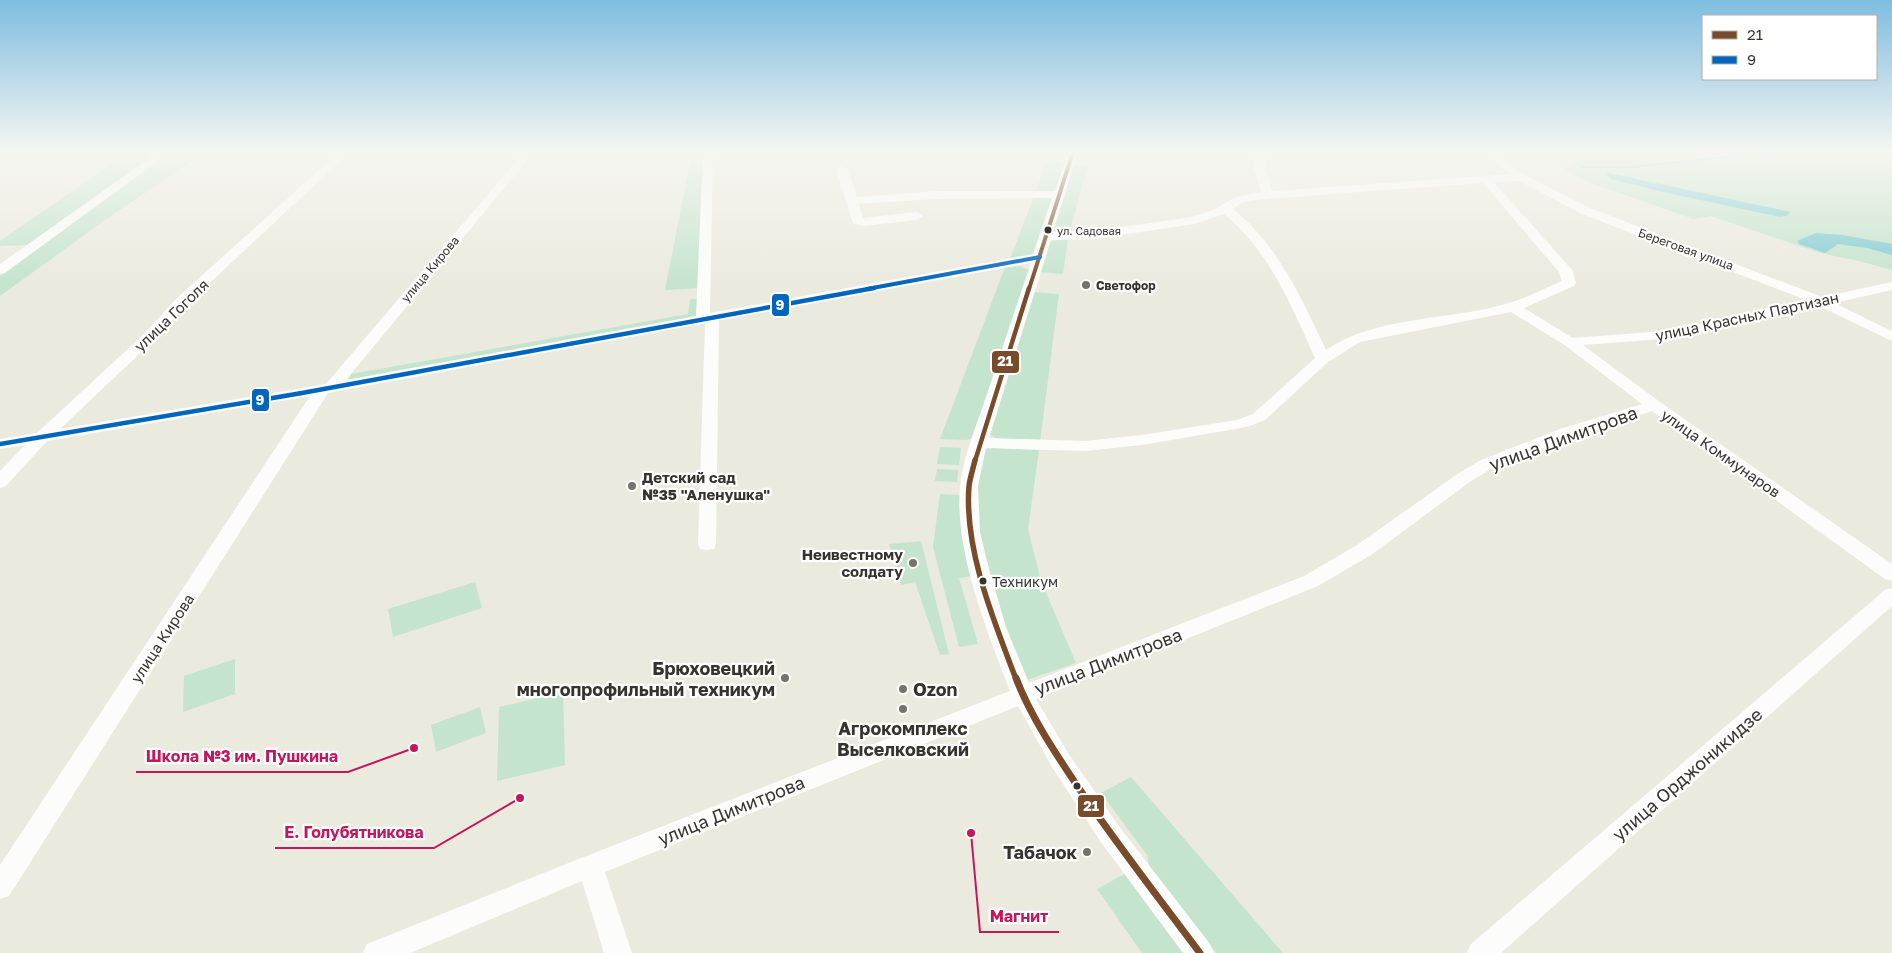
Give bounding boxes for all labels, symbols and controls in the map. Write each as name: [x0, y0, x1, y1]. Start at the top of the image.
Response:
legend: [1702, 15, 1877, 80]
text: 21: [1747, 25, 1763, 43]
text: 9: [1747, 50, 1756, 68]
place label: ул. Садовая: [1057, 224, 1121, 237]
marker: ул. Садовая: [1043, 225, 1053, 235]
street label: Береговая улица: [1636, 225, 1736, 273]
street label: улица Кирова: [398, 233, 462, 305]
street label: улица Гоголя: [130, 275, 212, 355]
place label: Светофор: [1096, 278, 1156, 293]
marker: Светофор: [1080, 279, 1092, 291]
street label: улица Красных Партизан: [1654, 288, 1840, 344]
line badge: 9: [771, 293, 790, 317]
text: 9: [776, 296, 785, 313]
line badge: 21: [991, 350, 1020, 374]
text: 21: [997, 352, 1013, 369]
line badge: 9: [251, 388, 270, 412]
text: 9: [256, 391, 265, 408]
street label: улица Димитрова: [1486, 401, 1640, 475]
street label: улица Коммунаров: [1658, 405, 1784, 501]
place label: Детский сад №35 "Аленушка": [642, 468, 770, 503]
marker: Детский сад №35 "Аленушка": [626, 480, 638, 492]
place label: Неивестному солдату: [802, 545, 903, 580]
marker: Неивестному солдату: [907, 557, 919, 569]
place label: Техникум: [992, 573, 1058, 590]
marker: Техникум: [978, 576, 988, 586]
street label: улица Кирова: [127, 590, 197, 686]
street label: улица Димитрова: [1031, 623, 1185, 699]
place label: Брюховецкий многопрофильный техникум: [517, 657, 775, 700]
marker: Брюховецкий многопрофильный техникум: [779, 672, 791, 684]
place label: Ozon: [913, 678, 958, 700]
marker: Ozon: [897, 683, 909, 695]
marker: Агрокомплекс Выселковский: [897, 703, 909, 715]
street label: улица Орджоникидзе: [1608, 703, 1766, 845]
place label: Агрокомплекс Выселковский: [837, 717, 969, 760]
callout: Школа №3 им. Пушкина: [136, 741, 348, 772]
text: Школа №3 им. Пушкина: [146, 746, 338, 766]
street label: улица Димитрова: [654, 771, 808, 849]
unlabelled marker: [1072, 781, 1082, 791]
line badge: 21: [1077, 794, 1105, 818]
text: 21: [1083, 797, 1099, 814]
callout: Е. Голубятникова: [275, 817, 434, 848]
text: Е. Голубятникова: [284, 822, 424, 842]
place label: Табачок: [1003, 841, 1078, 863]
marker: Табачок: [1081, 846, 1093, 858]
callout: Магнит: [980, 901, 1059, 932]
text: Магнит: [990, 906, 1048, 926]

